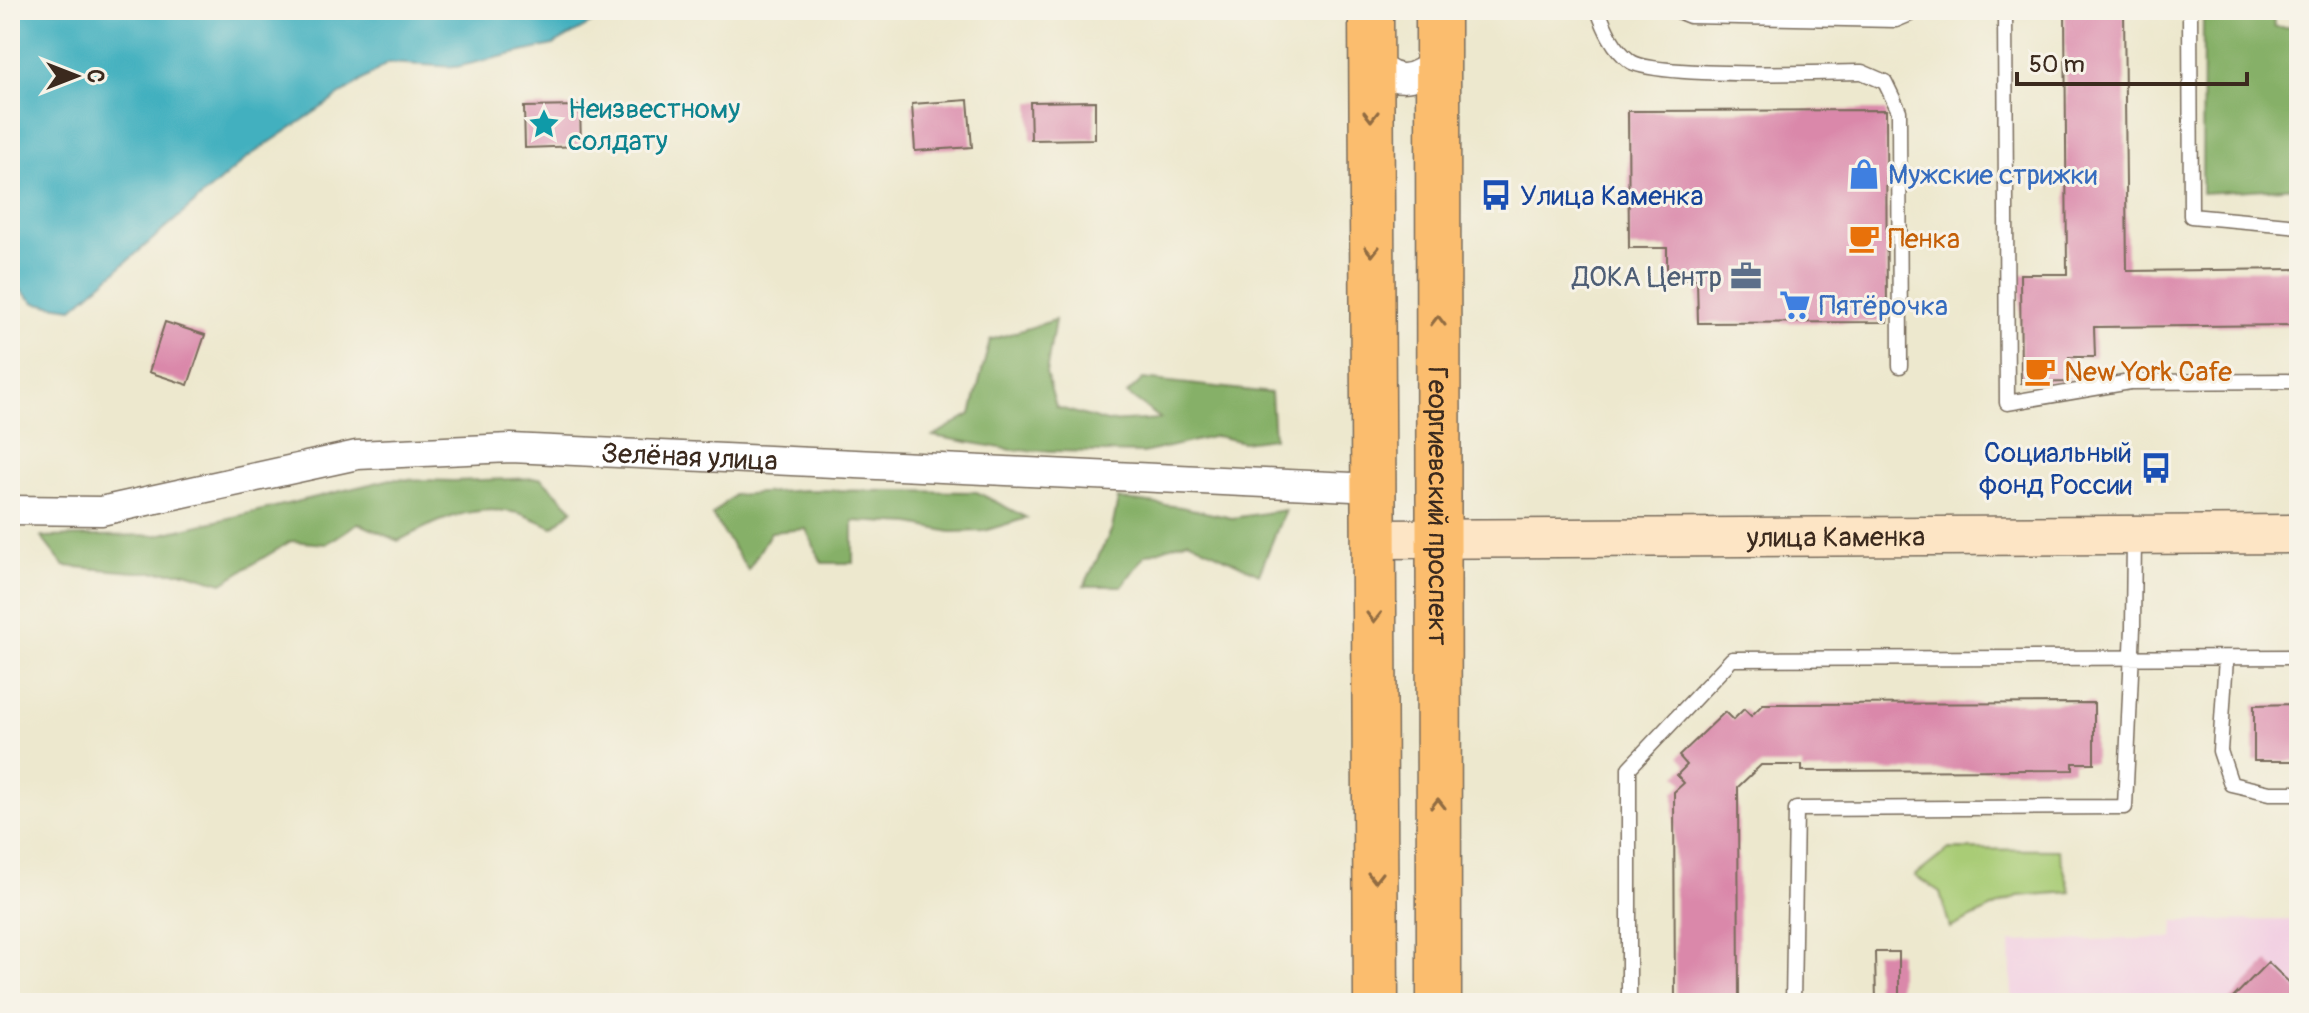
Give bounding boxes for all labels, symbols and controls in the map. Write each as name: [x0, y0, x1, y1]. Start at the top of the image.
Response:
north arrow: [36, 36, 116, 116]
scale bar: [2017, 36, 2247, 86]
text: 50 m: [2029, 50, 2085, 79]
text: С: [81, 69, 109, 83]
place label: Неизвестному солдату: [568, 92, 740, 159]
place icon: Неизвестному солдату: [527, 107, 561, 141]
one-way arrow: [1362, 110, 1380, 123]
shop icon: Мужские стрижки: [1847, 157, 1881, 191]
place label: Мужские стрижки: [1888, 158, 2097, 193]
bus stop icon: Улица Каменка: [1479, 178, 1513, 212]
place label: Улица Каменка: [1520, 179, 1703, 214]
cafe icon: Пенка: [1847, 221, 1881, 255]
place label: Пенка: [1888, 222, 1960, 257]
one-way arrow: [1363, 245, 1381, 258]
office icon: ДОКА Центр: [1729, 259, 1763, 293]
place label: ДОКА Центр: [1571, 260, 1722, 295]
supermarket icon: Пятёрочка: [1778, 288, 1812, 322]
place label: Пятёрочка: [1819, 289, 1948, 324]
one-way arrow: [1430, 314, 1447, 327]
cafe icon: New York Cafe: [2023, 354, 2057, 388]
place label: New York Cafe: [2064, 355, 2232, 390]
street label: Георгиевский проспект: [1419, 366, 1455, 646]
street label: Зелёная улица: [601, 436, 778, 479]
place label: Социальный фонд России: [1978, 436, 2132, 503]
bus stop icon: Социальный фонд России: [2139, 451, 2173, 485]
street label: улица Каменка: [1746, 520, 1925, 556]
one-way arrow: [1365, 611, 1383, 624]
one-way arrow: [1429, 797, 1447, 810]
one-way arrow: [1366, 871, 1384, 884]

